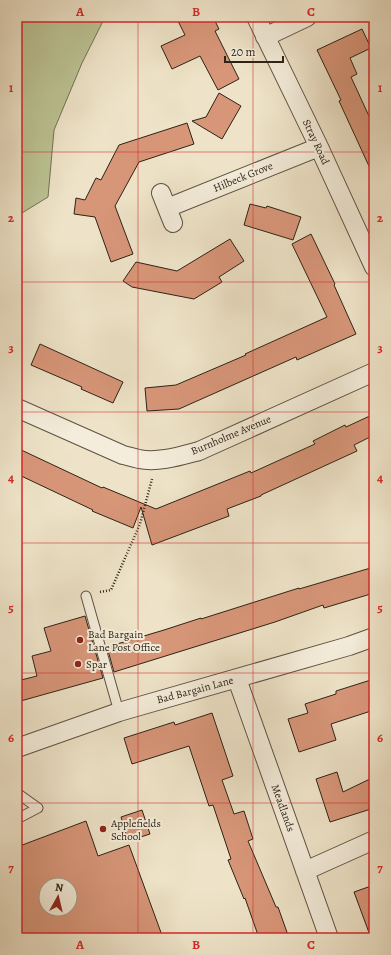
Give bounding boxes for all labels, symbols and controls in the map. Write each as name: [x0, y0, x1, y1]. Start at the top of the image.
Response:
text: A: [75, 3, 85, 20]
text: B: [192, 3, 200, 20]
text: C: [307, 3, 315, 20]
scale bar: [225, 38, 283, 64]
text: 20 m: [231, 44, 255, 60]
text: 1: [9, 79, 14, 96]
text: 1: [378, 79, 383, 96]
street label: Stray Road: [299, 117, 333, 167]
street label: Hilbeck Grove: [211, 158, 275, 196]
text: 2: [8, 209, 15, 226]
text: 2: [377, 209, 384, 226]
text: 3: [8, 339, 14, 356]
text: 3: [377, 339, 383, 356]
street label: Burnholme Avenue: [189, 411, 273, 459]
text: 4: [8, 469, 14, 486]
text: 4: [377, 469, 383, 486]
text: 5: [8, 599, 14, 616]
text: 5: [377, 599, 383, 616]
place label: Bad Bargain Lane Post Office: [88, 627, 160, 655]
marker: Bad Bargain Lane Post Office: [75, 635, 85, 645]
place label: Spar: [86, 657, 107, 672]
marker: Spar: [73, 659, 83, 669]
street label: Bad Bargain Lane: [155, 672, 235, 707]
text: 6: [8, 729, 14, 746]
text: 6: [377, 729, 383, 746]
street label: Meadlands: [268, 782, 298, 834]
place label: Applefields School: [110, 816, 161, 844]
marker: Applefields School: [98, 824, 108, 834]
text: 7: [8, 859, 14, 876]
text: 7: [377, 859, 383, 876]
north arrow: [38, 877, 78, 917]
text: N: [54, 880, 64, 896]
text: A: [75, 936, 85, 953]
text: B: [192, 936, 200, 953]
text: C: [307, 936, 315, 953]

